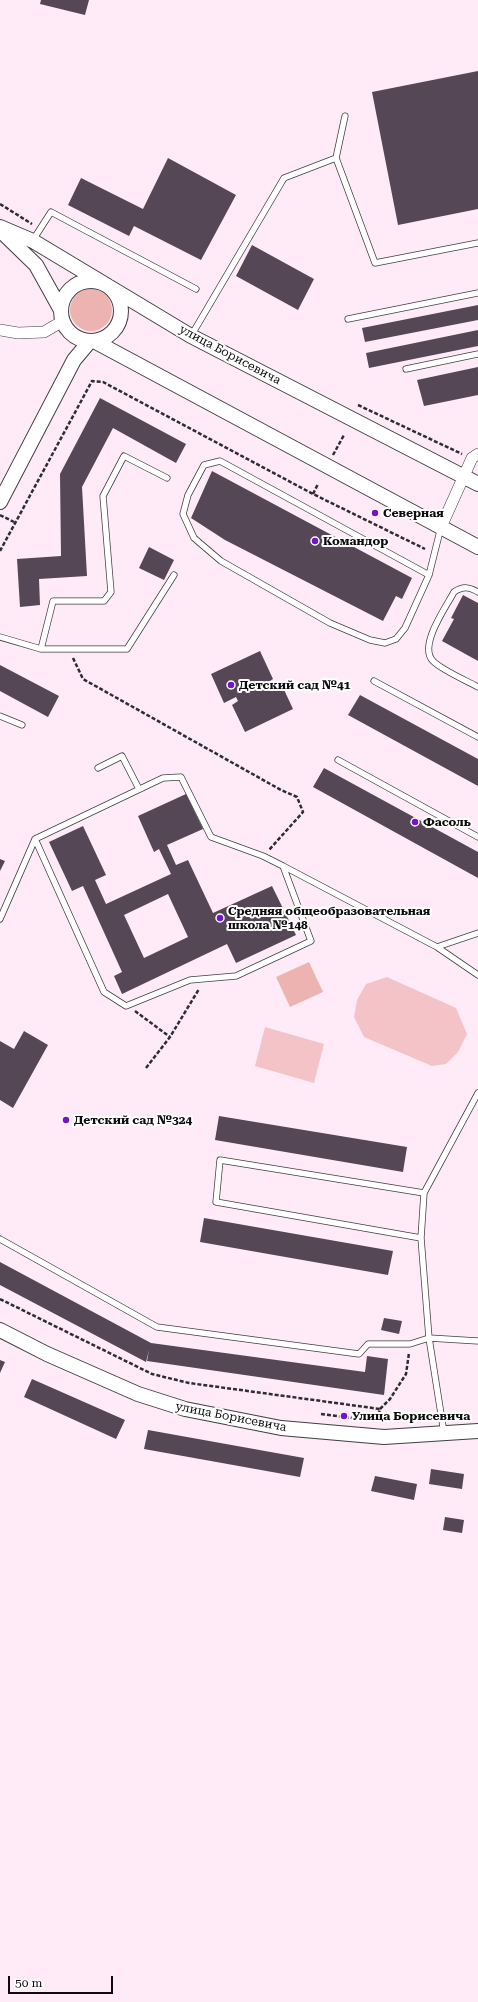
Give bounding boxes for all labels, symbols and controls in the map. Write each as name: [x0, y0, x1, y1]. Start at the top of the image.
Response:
street label: улица Борисевича: [177, 322, 283, 388]
place label: Северная: [383, 506, 444, 520]
marker: Северная: [370, 508, 380, 518]
place label: Командор: [323, 534, 388, 548]
marker: Командор: [310, 536, 320, 546]
place label: Детский сад №41: [239, 678, 351, 692]
marker: Детский сад №41: [226, 680, 236, 690]
place label: Фасоль: [423, 815, 471, 829]
marker: Фасоль: [410, 817, 420, 827]
place label: Средняя общеобразовательная школа №148: [228, 904, 430, 932]
marker: Средняя общеобразовательная школа №148: [215, 913, 225, 923]
place label: Детский сад №324: [74, 1113, 192, 1127]
marker: Детский сад №324: [61, 1115, 71, 1125]
street label: улица Борисевича: [174, 1399, 288, 1435]
place label: Улица Борисевича: [352, 1409, 470, 1423]
marker: Улица Борисевича: [339, 1411, 349, 1421]
scale bar: [10, 1968, 115, 1994]
text: 50 m: [15, 1976, 42, 1990]

